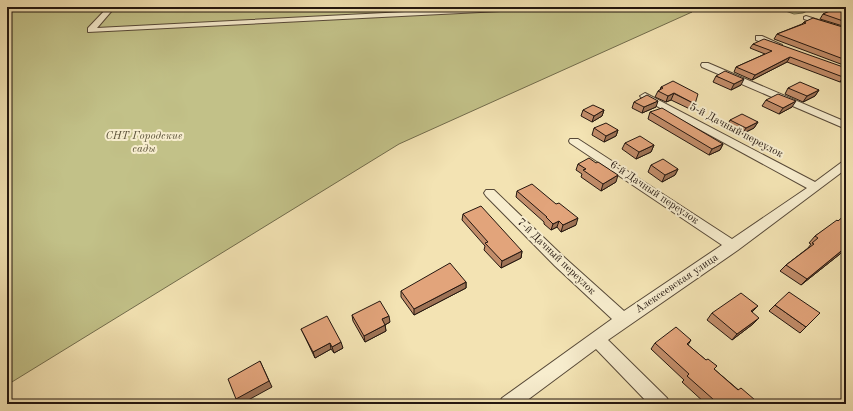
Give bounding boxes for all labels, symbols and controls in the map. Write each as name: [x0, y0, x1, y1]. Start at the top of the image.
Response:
street label: 5-й Дачный переулок: [687, 102, 785, 161]
park label: СНТ Городские сады: [105, 131, 183, 155]
street label: 6-й Дачный переулок: [608, 159, 701, 227]
street label: 7-й Дачный переулок: [515, 217, 598, 298]
street label: Алексеевская улица: [634, 252, 721, 316]

